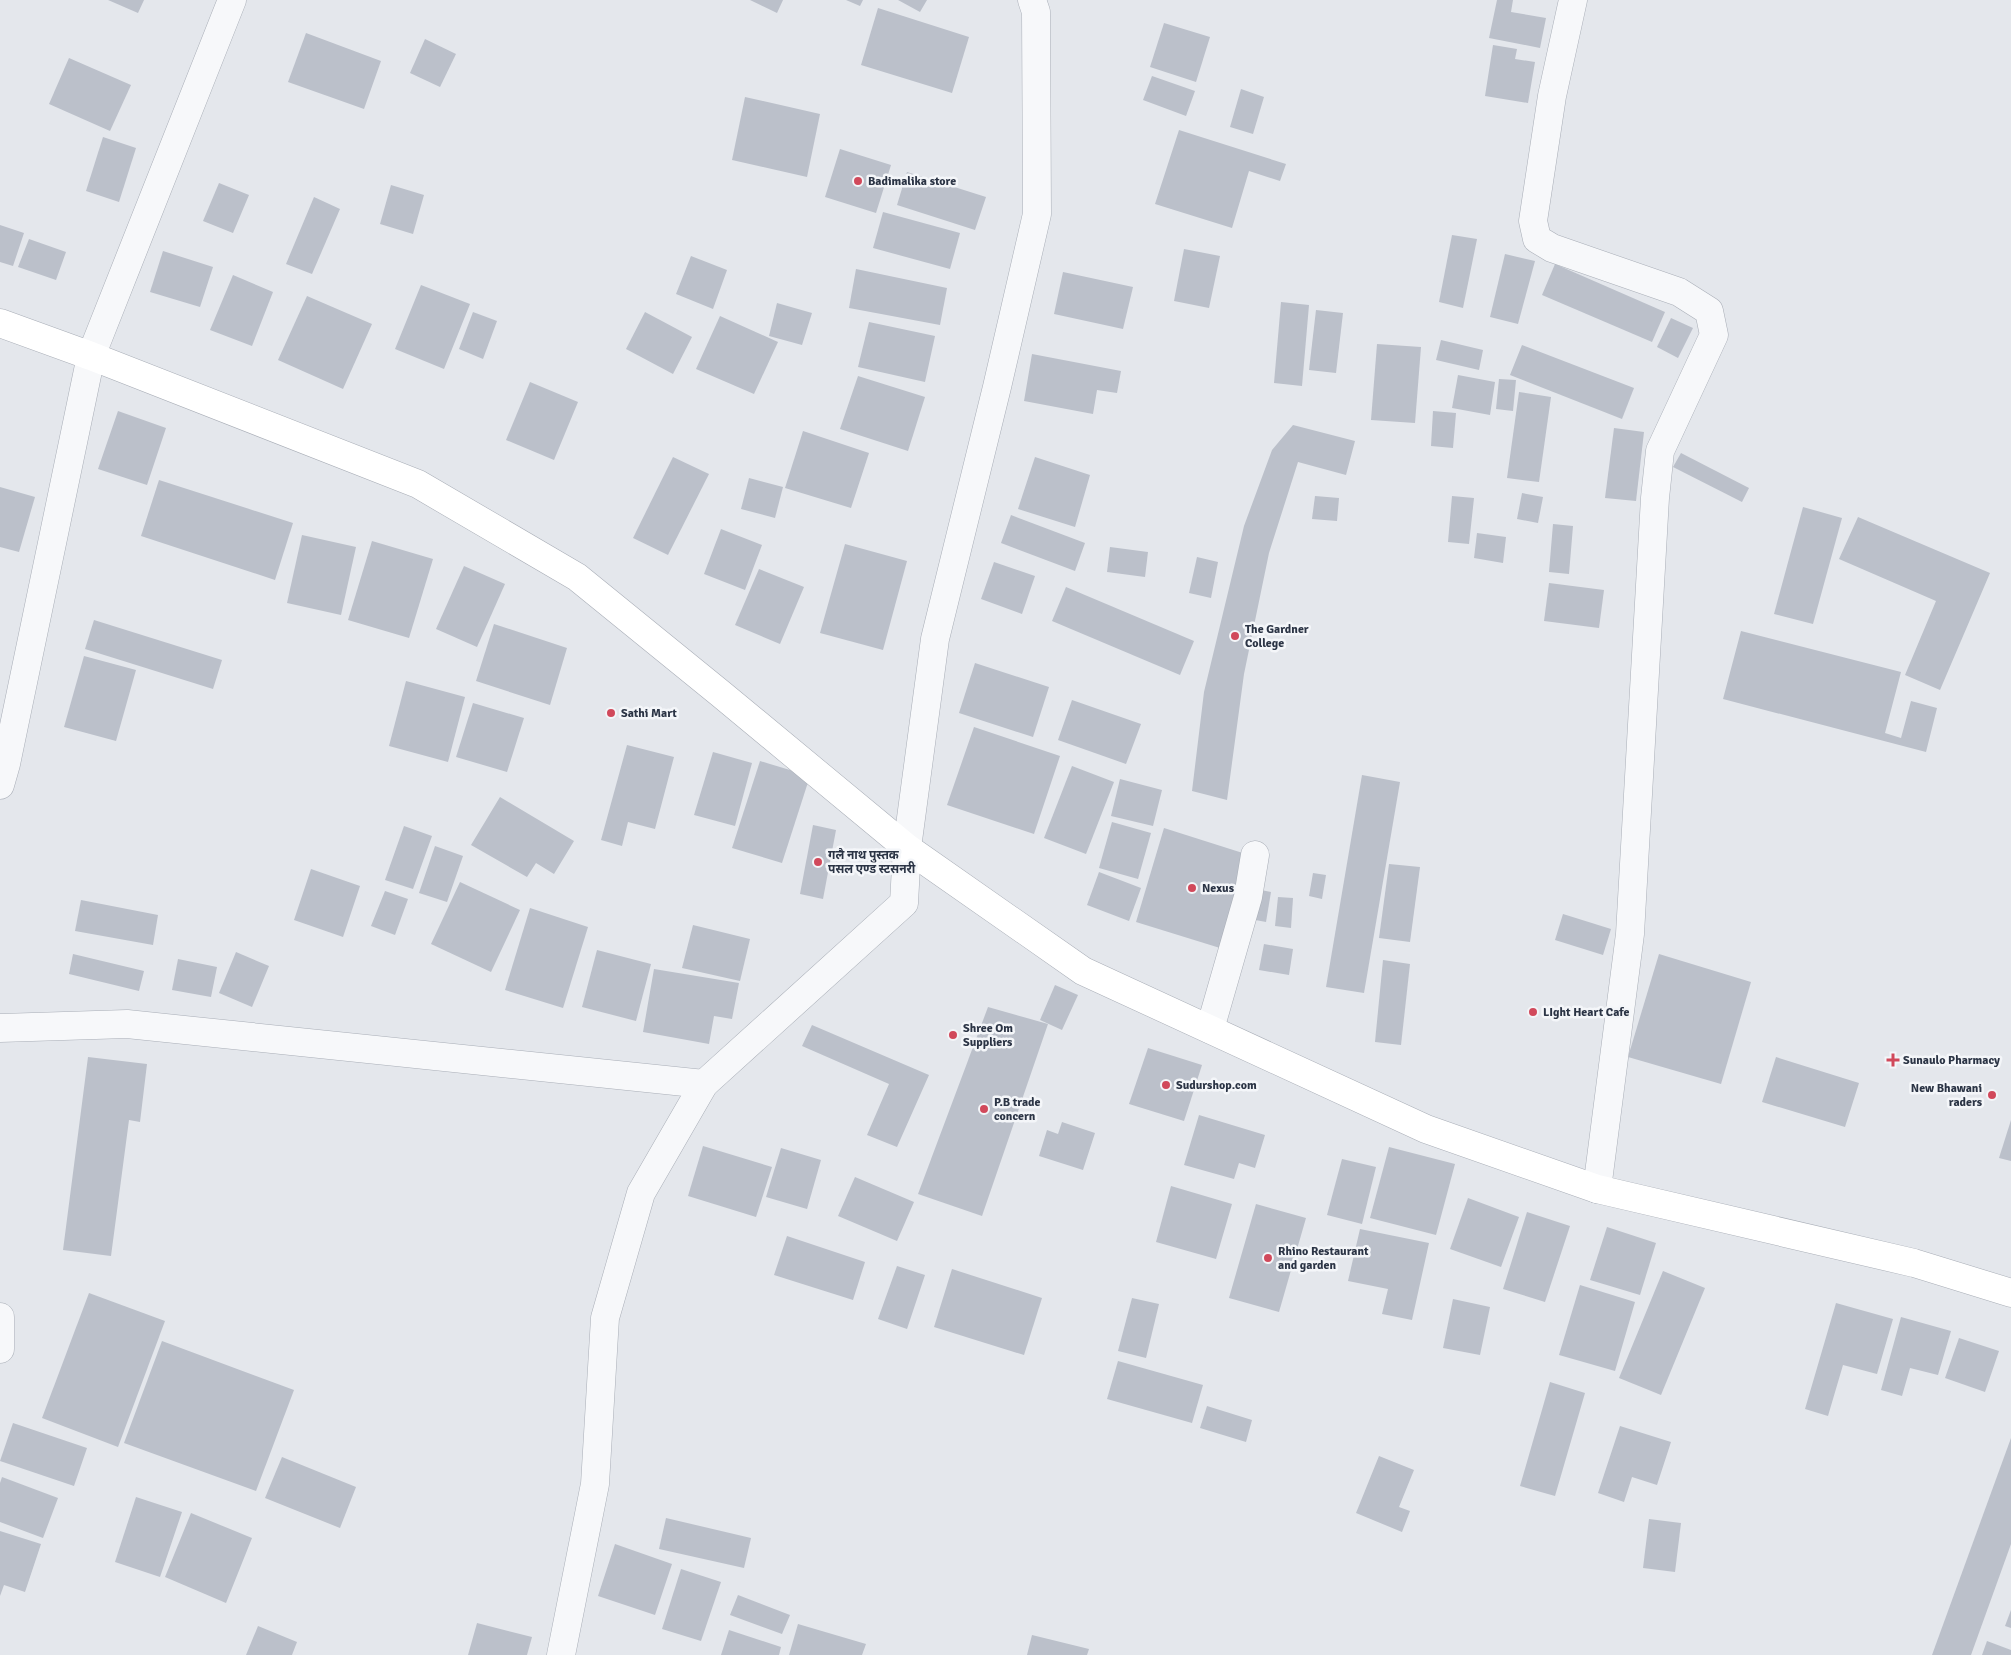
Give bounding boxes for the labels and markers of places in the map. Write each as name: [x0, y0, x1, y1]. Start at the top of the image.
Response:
place label: Badimalika store: [868, 174, 956, 189]
marker: Badimalika store: [852, 175, 864, 187]
place label: The Gardner College: [1245, 622, 1309, 651]
marker: The Gardner College: [1229, 630, 1241, 642]
place label: Sathi Mart: [621, 706, 677, 721]
marker: Sathi Mart: [605, 707, 617, 719]
place label: गलै नाथ पुस्तक पसल एण्ड स्टसनरी: [828, 847, 916, 877]
marker: गलै नाथ पुस्तक पसल एण्ड स्टसनरी: [812, 856, 824, 868]
place label: Nexus: [1202, 881, 1235, 896]
marker: Nexus: [1186, 882, 1198, 894]
place label: LIght Heart Cafe: [1543, 1005, 1630, 1020]
marker: LIght Heart Cafe: [1527, 1006, 1539, 1018]
place label: Shree Om Suppliers: [963, 1021, 1013, 1050]
marker: Shree Om Suppliers: [947, 1029, 959, 1041]
place label: Sunaulo Pharmacy: [1903, 1053, 2000, 1068]
marker: Sunaulo Pharmacy: [1887, 1054, 1899, 1066]
place label: Sudurshop.com: [1176, 1078, 1257, 1093]
marker: Sudurshop.com: [1160, 1079, 1172, 1091]
place label: New Bhawani raders: [1911, 1081, 1983, 1110]
marker: New Bhawani raders: [1986, 1089, 1998, 1101]
place label: P.B trade concern: [994, 1095, 1041, 1124]
marker: P.B trade concern: [978, 1103, 990, 1115]
place label: Rhino Restaurant and garden: [1278, 1244, 1369, 1273]
marker: Rhino Restaurant and garden: [1262, 1252, 1274, 1264]

